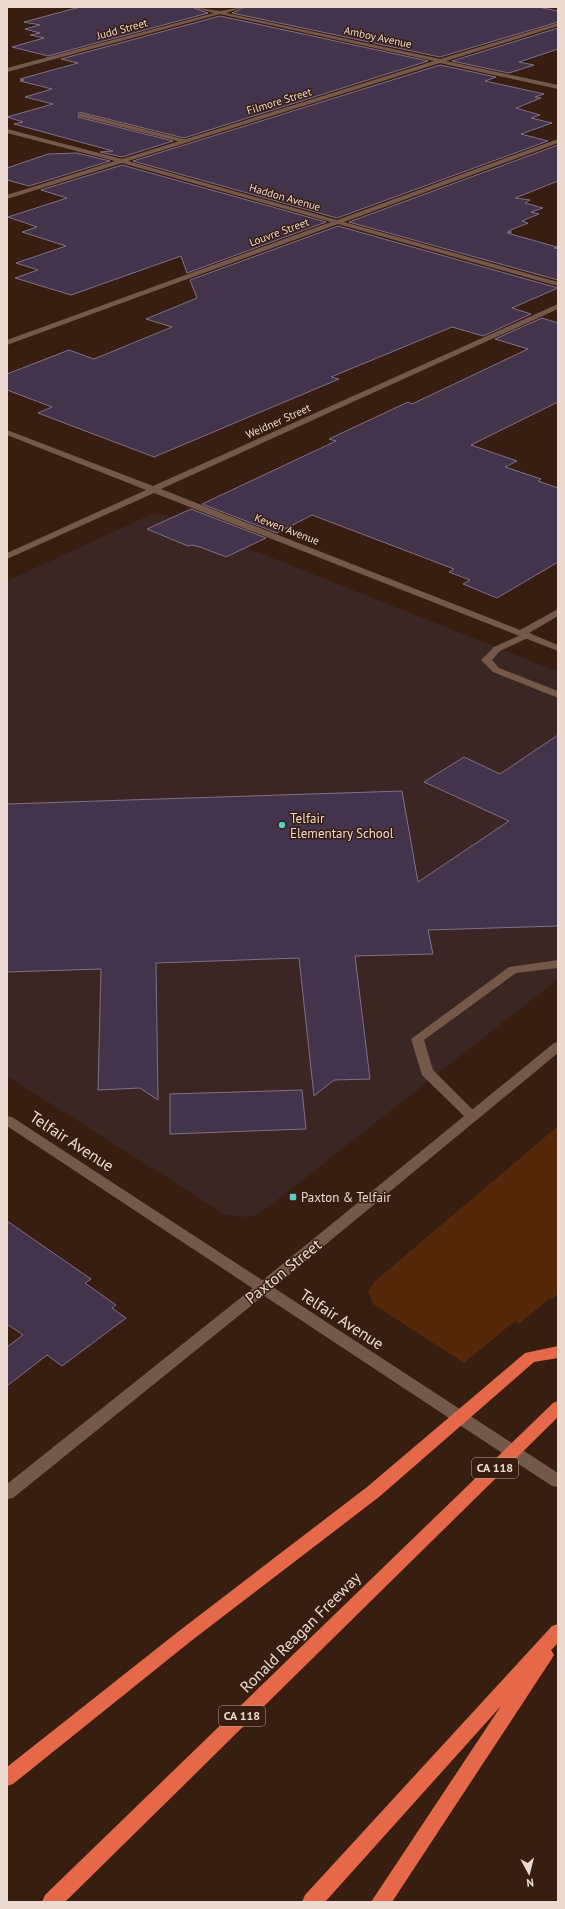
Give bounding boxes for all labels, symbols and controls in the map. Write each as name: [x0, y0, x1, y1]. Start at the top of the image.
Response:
street label: Judd Street: [94, 15, 149, 43]
street label: Amboy Avenue: [343, 23, 413, 51]
street label: Filmore Street: [245, 84, 313, 117]
street label: Haddon Avenue: [248, 180, 323, 214]
street label: Louvre Street: [247, 215, 311, 249]
street label: Weidner Street: [243, 400, 313, 442]
street label: Kewen Avenue: [253, 510, 322, 548]
place label: Telfair Elementary School: [290, 810, 394, 842]
marker: Telfair Elementary School: [277, 820, 287, 830]
street label: Telfair Avenue: [26, 1106, 118, 1176]
place label: Paxton & Telfair: [301, 1189, 391, 1206]
marker: Paxton & Telfair: [288, 1192, 298, 1202]
street label: Paxton Street: [241, 1234, 326, 1308]
street label: Telfair Avenue: [296, 1284, 388, 1354]
road number: CA 118: [472, 1458, 518, 1478]
street label: Ronald Reagan Freeway: [235, 1567, 365, 1697]
road number: CA 118: [219, 1706, 265, 1726]
north arrow: [509, 1853, 549, 1893]
text: N: [526, 1876, 535, 1890]

